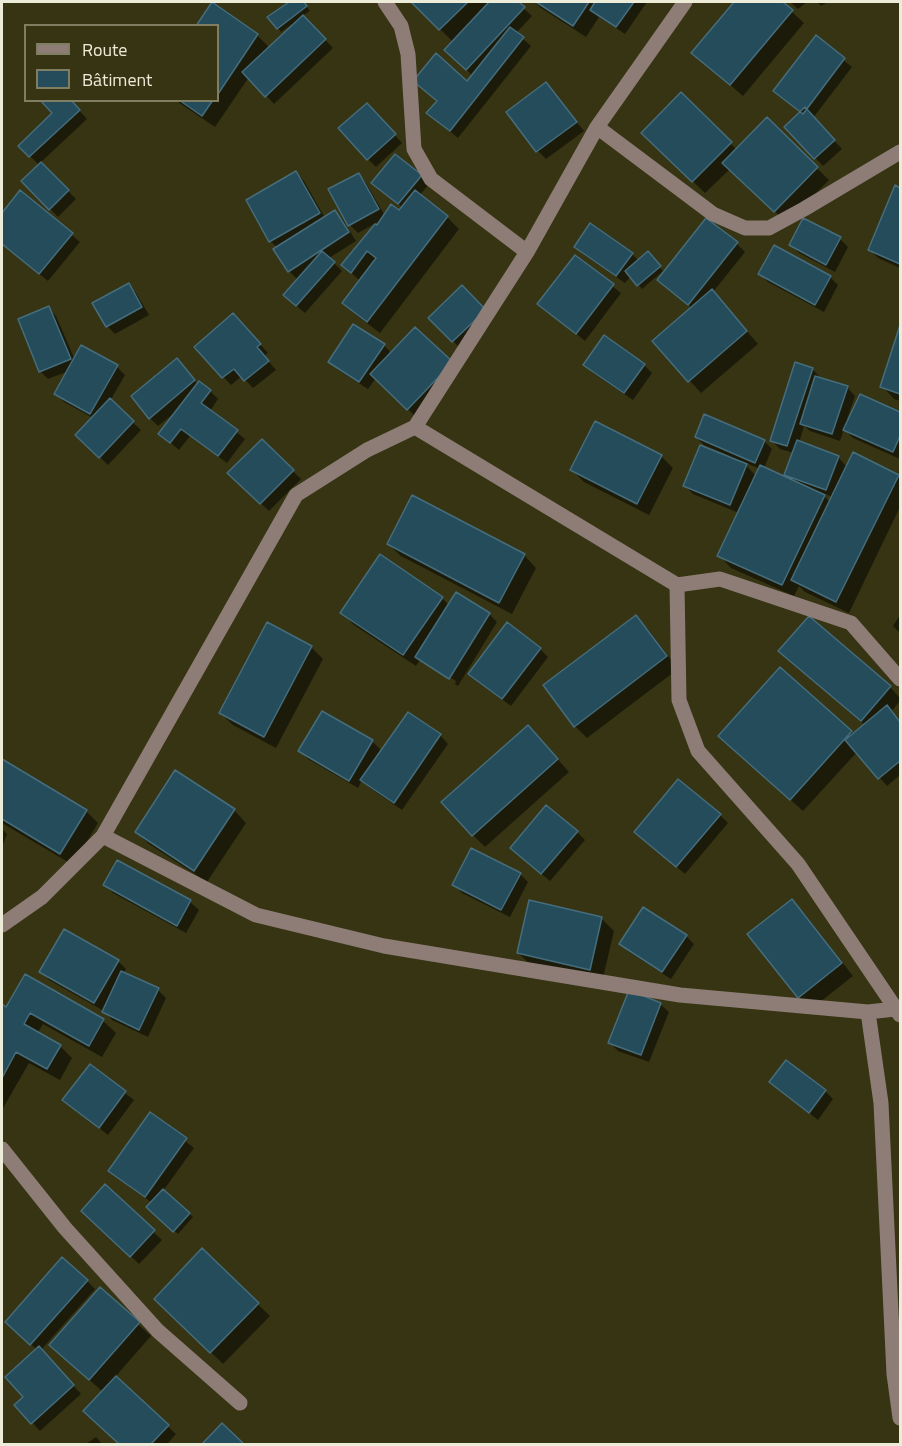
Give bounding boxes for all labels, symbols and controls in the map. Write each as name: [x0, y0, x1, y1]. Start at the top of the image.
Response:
legend: [24, 24, 219, 102]
text: Route: [82, 36, 127, 63]
text: Bâtiment: [82, 66, 152, 93]

